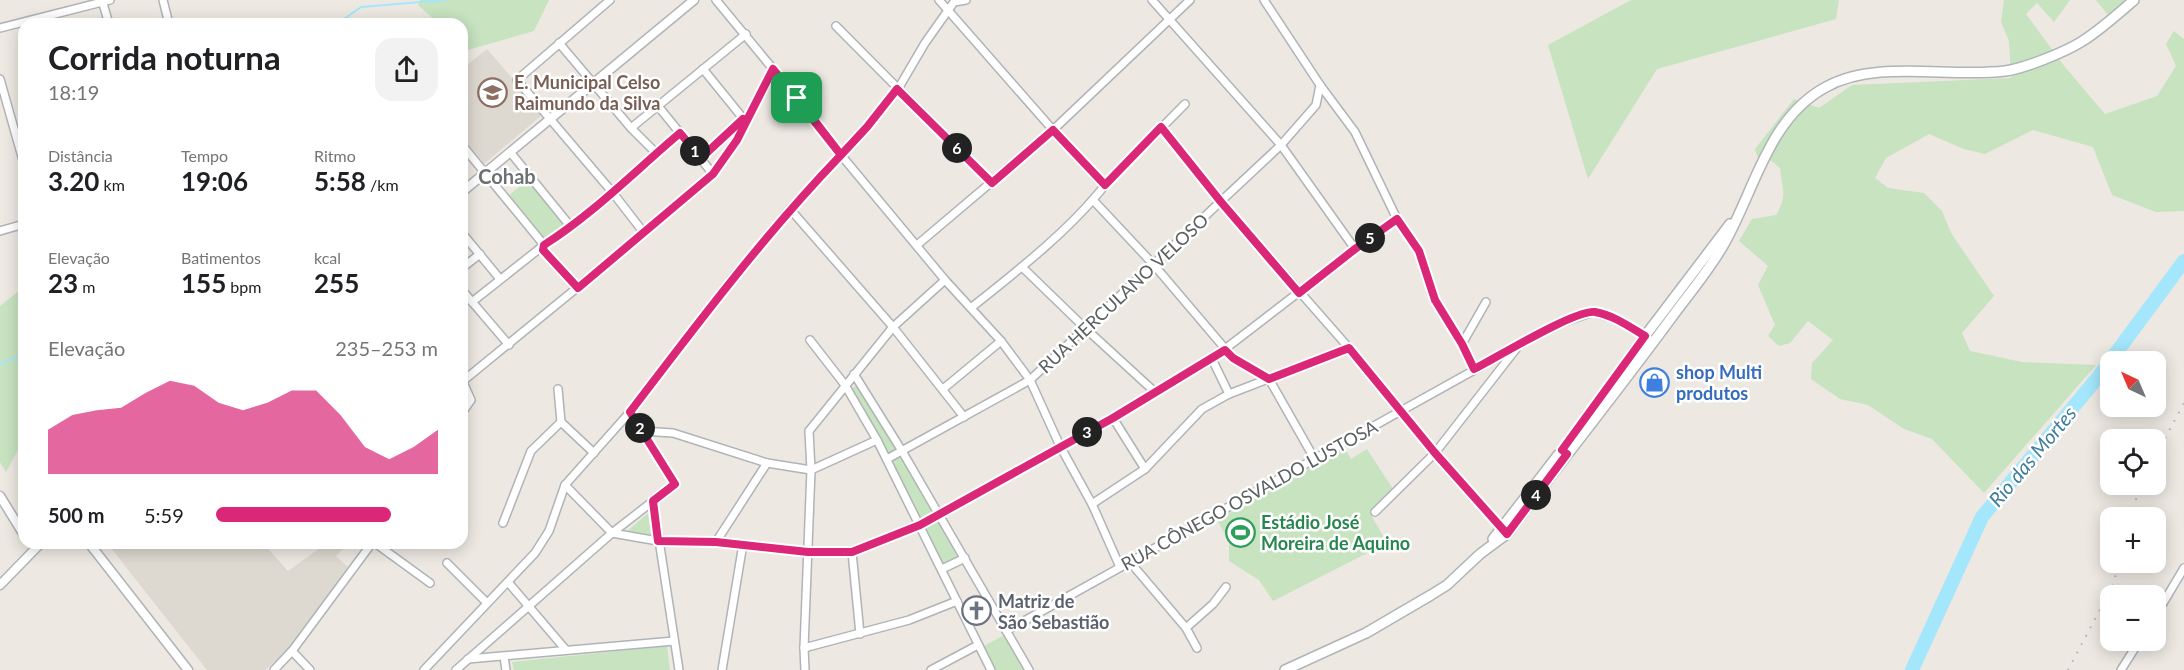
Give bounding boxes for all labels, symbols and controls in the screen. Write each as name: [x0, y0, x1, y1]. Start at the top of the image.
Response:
text: Corrida noturna: [48, 37, 281, 77]
button: share: [375, 38, 438, 101]
place label: E. Municipal Celso Raimundo da Silva: [514, 71, 660, 114]
pin: [771, 72, 822, 123]
school or university icon: E. Municipal Celso Raimundo da Silva: [477, 76, 509, 108]
text: 18:19: [48, 80, 99, 104]
icon: arrive: [780, 81, 813, 114]
pin: 6: [942, 133, 972, 163]
pin: 1: [680, 136, 710, 166]
text: 6: [952, 138, 962, 157]
text: 1: [690, 141, 700, 160]
text: Distância: [48, 146, 113, 165]
text: Tempo: [181, 146, 228, 165]
text: Ritmo: [314, 146, 356, 165]
district label: Cohab: [478, 164, 536, 188]
text: 3.20: [48, 165, 99, 197]
text: 19:06: [181, 165, 248, 197]
text: 5:58: [314, 165, 366, 197]
text: km: [99, 175, 125, 194]
text: /km: [366, 175, 399, 194]
street label: RUA HERCULANO VELOSO: [1033, 208, 1213, 378]
pin: 5: [1355, 223, 1385, 253]
text: 5: [1365, 228, 1375, 247]
text: Elevação: [48, 248, 110, 267]
text: Batimentos: [181, 248, 261, 267]
text: kcal: [314, 248, 341, 267]
text: 23: [48, 267, 78, 299]
text: 155: [181, 267, 226, 299]
text: 255: [314, 267, 359, 299]
text: m: [78, 277, 95, 296]
text: bpm: [226, 277, 261, 296]
text: Elevação: [48, 336, 125, 360]
text: 235–253 m: [335, 336, 438, 360]
north arrow: [2100, 351, 2166, 417]
map controls: [2100, 351, 2166, 651]
place label: shop Multi produtos: [1676, 361, 1762, 404]
shop icon: shop Multi produtos: [1639, 366, 1671, 398]
water label: Rio das Mortes: [1983, 401, 2081, 511]
pin: 2: [625, 413, 655, 443]
street label: RUA CÔNEGO OSVALDO LUSTOSA: [1117, 415, 1382, 575]
pin: 3: [1072, 417, 1102, 447]
text: 2: [635, 418, 645, 437]
text: 3: [1082, 422, 1092, 441]
button: locate: [2100, 429, 2166, 495]
pin: 4: [1521, 480, 1551, 510]
text: 4: [1531, 485, 1541, 504]
text: 500 m: [48, 503, 104, 527]
text: 5:59: [144, 503, 184, 527]
button: +: [2100, 507, 2166, 573]
place label: Estádio José Moreira de Aquino: [1261, 511, 1410, 554]
sports icon: Estádio José Moreira de Aquino: [1224, 516, 1256, 548]
button: −: [2100, 585, 2166, 651]
place label: Matriz de São Sebastião: [998, 590, 1109, 633]
church icon: Matriz de São Sebastião: [961, 595, 993, 627]

